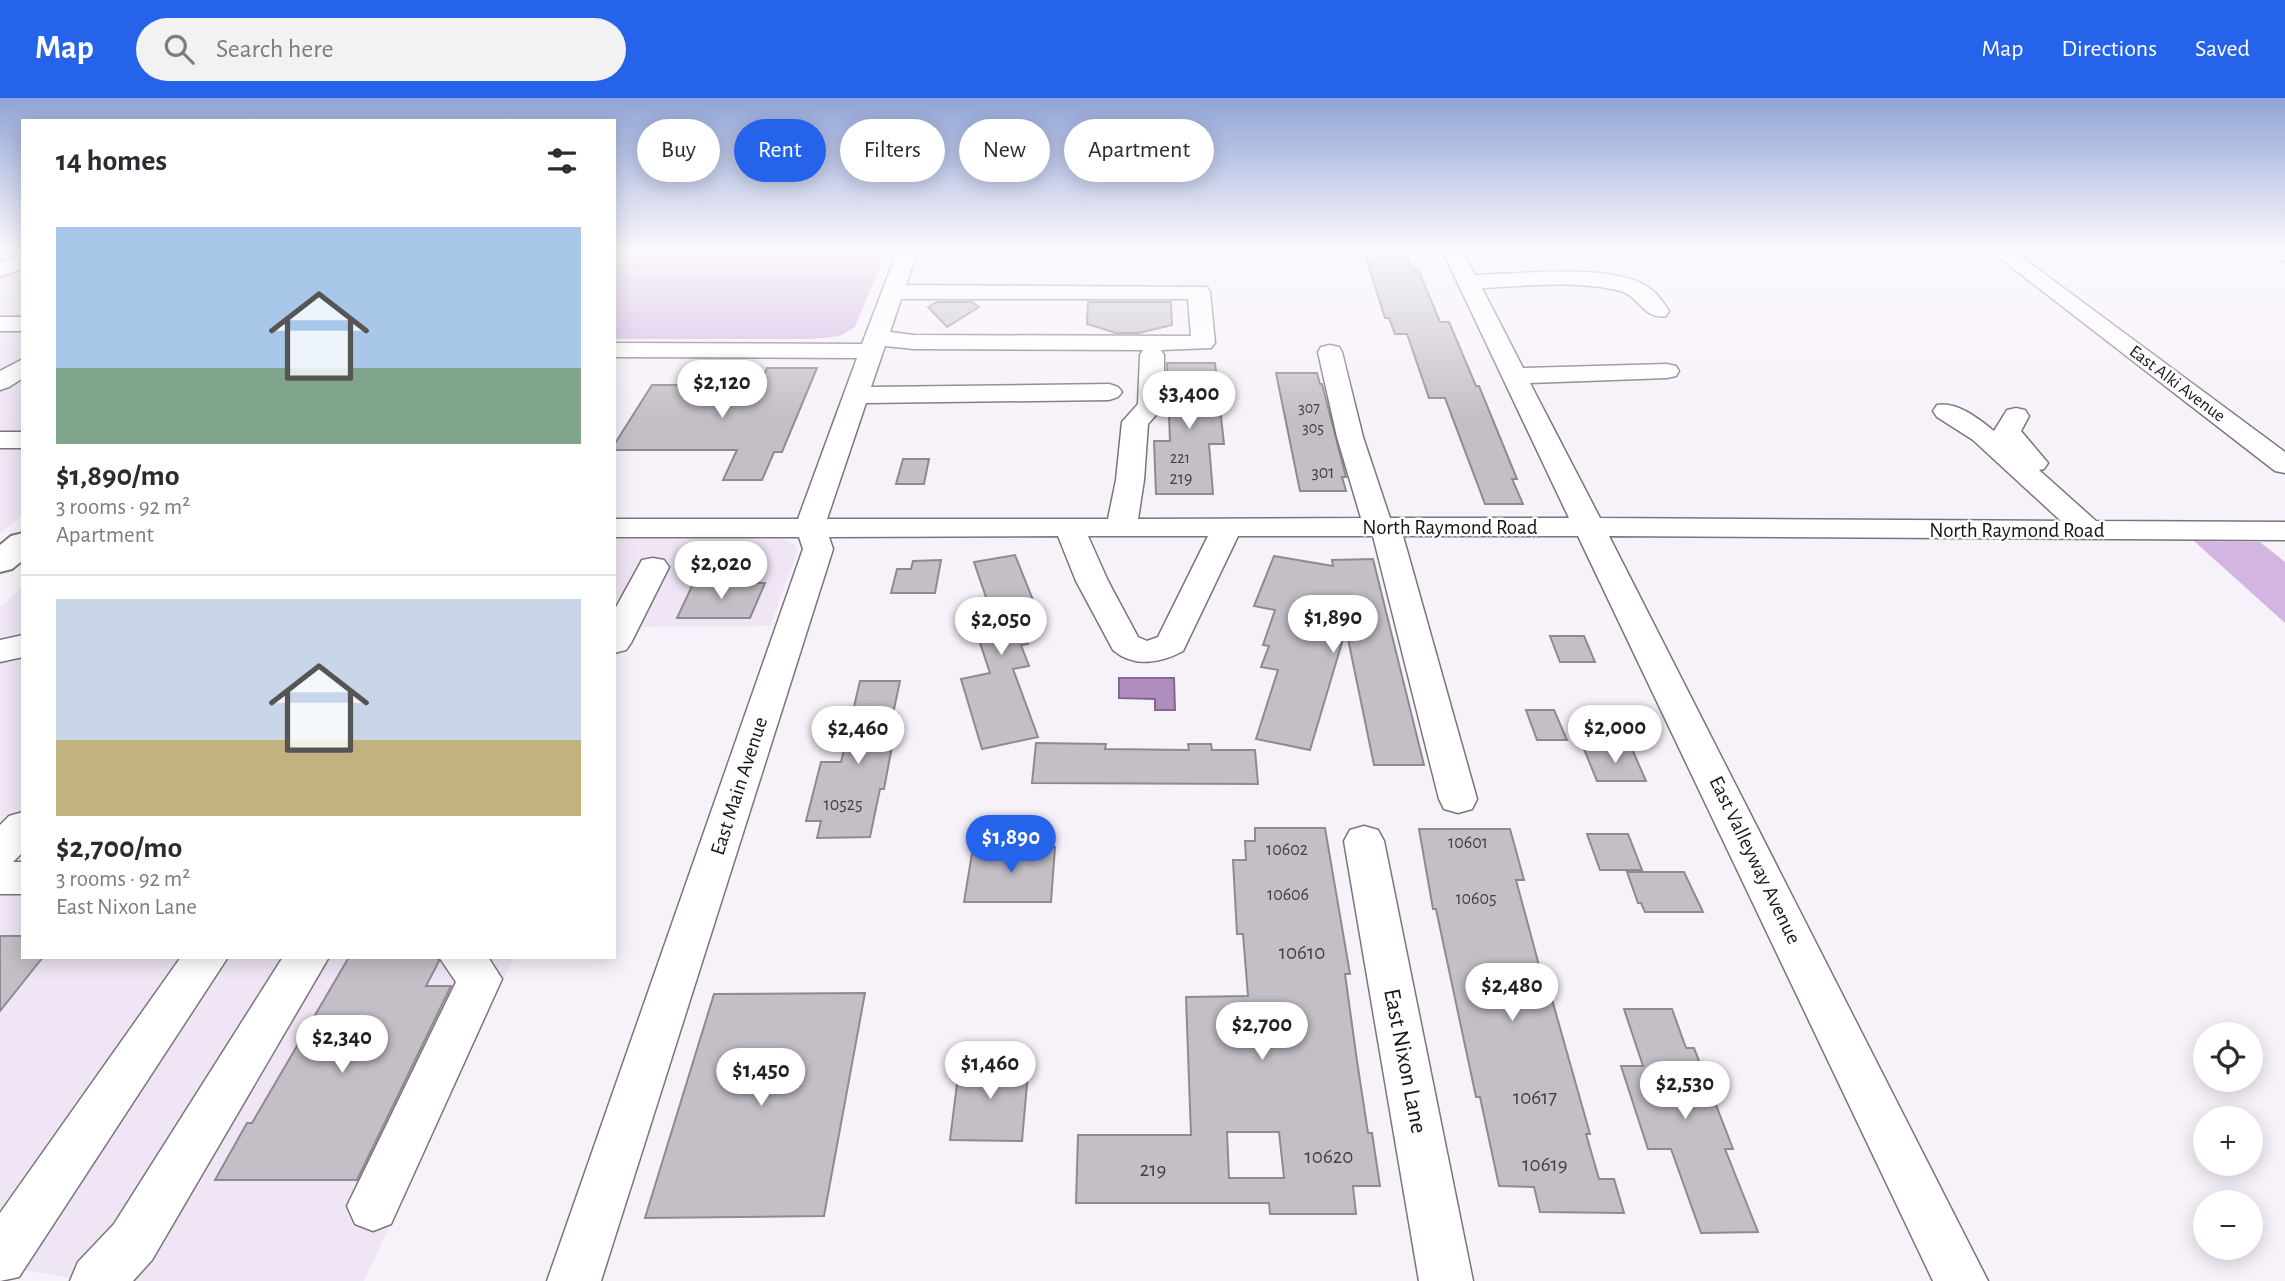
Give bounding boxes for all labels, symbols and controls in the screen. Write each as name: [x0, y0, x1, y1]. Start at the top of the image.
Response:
search box: [136, 18, 626, 81]
icon: search: [160, 30, 198, 68]
text: Map: [35, 32, 94, 65]
text: Search here: [216, 36, 334, 62]
text: Map: [1981, 37, 2023, 61]
text: Directions: [2061, 37, 2157, 61]
text: Saved: [2195, 37, 2250, 61]
chip: Buy: [637, 119, 720, 182]
chip: Rent: [734, 119, 826, 182]
chip: Filters: [840, 119, 945, 182]
chip: New: [959, 119, 1050, 182]
chip: Apartment: [1064, 119, 1214, 182]
icon: filters: [543, 142, 581, 180]
text: 14 homes: [56, 146, 167, 176]
icon: home: [256, 273, 382, 399]
street label: East Alki Avenue: [2126, 342, 2228, 426]
pin: $2,120: [665, 360, 779, 420]
text: $2,120: [693, 371, 751, 394]
pin: $3,400: [1132, 372, 1246, 431]
text: $3,400: [1158, 382, 1220, 405]
house number: 307: [1298, 400, 1320, 416]
house number: 305: [1302, 420, 1324, 436]
house number: 221: [1170, 450, 1190, 466]
text: $1,890/mo: [56, 461, 180, 491]
house number: 301: [1311, 464, 1335, 482]
house number: 219: [1170, 470, 1192, 488]
text: 3 rooms · 92 m²: [56, 496, 190, 519]
street label: North Raymond Road: [1362, 517, 1538, 538]
street label: North Raymond Road: [1929, 520, 2105, 541]
text: Apartment: [56, 524, 154, 547]
pin: $2,020: [664, 542, 778, 601]
text: $2,020: [690, 552, 752, 575]
pin: $1,890: [1276, 596, 1390, 655]
pin: $2,050: [944, 598, 1058, 657]
text: $1,890: [1304, 606, 1362, 629]
text: $2,050: [971, 608, 1031, 631]
icon: home: [256, 645, 382, 771]
pin: $2,460: [801, 706, 915, 766]
pin: $2,000: [1558, 706, 1672, 765]
street label: East Main Avenue: [707, 714, 771, 858]
text: $2,000: [1584, 716, 1646, 739]
text: $2,460: [827, 717, 889, 740]
street label: East Valleyway Avenue: [1705, 773, 1805, 947]
house number: 10525: [824, 796, 862, 814]
pin: $1,890: [954, 816, 1068, 875]
text: $1,890: [982, 826, 1040, 849]
text: $2,700/mo: [56, 833, 182, 863]
house number: 10601: [1448, 834, 1488, 852]
house number: 10602: [1266, 841, 1308, 859]
text: 3 rooms · 92 m²: [56, 868, 190, 891]
house number: 10606: [1267, 886, 1309, 904]
house number: 10605: [1455, 890, 1497, 908]
text: East Nixon Lane: [56, 896, 197, 919]
house number: 10610: [1279, 942, 1325, 963]
pin: $2,480: [1455, 964, 1569, 1023]
text: $2,480: [1481, 974, 1543, 997]
street label: East Nixon Lane: [1379, 987, 1431, 1135]
pin: $2,700: [1205, 1002, 1319, 1062]
text: $2,700: [1232, 1013, 1292, 1036]
pin: $2,340: [285, 1016, 399, 1075]
map controls: [2193, 1022, 2263, 1260]
button: locate: [2193, 1022, 2263, 1092]
text: $2,340: [312, 1026, 372, 1049]
pin: $1,460: [933, 1042, 1047, 1101]
pin: $1,450: [704, 1048, 818, 1108]
text: $1,460: [961, 1052, 1019, 1075]
text: $1,450: [732, 1059, 790, 1082]
pin: $2,530: [1628, 1062, 1742, 1121]
text: $2,530: [1656, 1072, 1714, 1095]
house number: 10617: [1513, 1087, 1557, 1108]
button: +: [2193, 1106, 2263, 1176]
house number: 10620: [1305, 1146, 1353, 1167]
house number: 10619: [1522, 1154, 1568, 1175]
house number: 219: [1140, 1159, 1166, 1180]
button: −: [2193, 1190, 2263, 1260]

